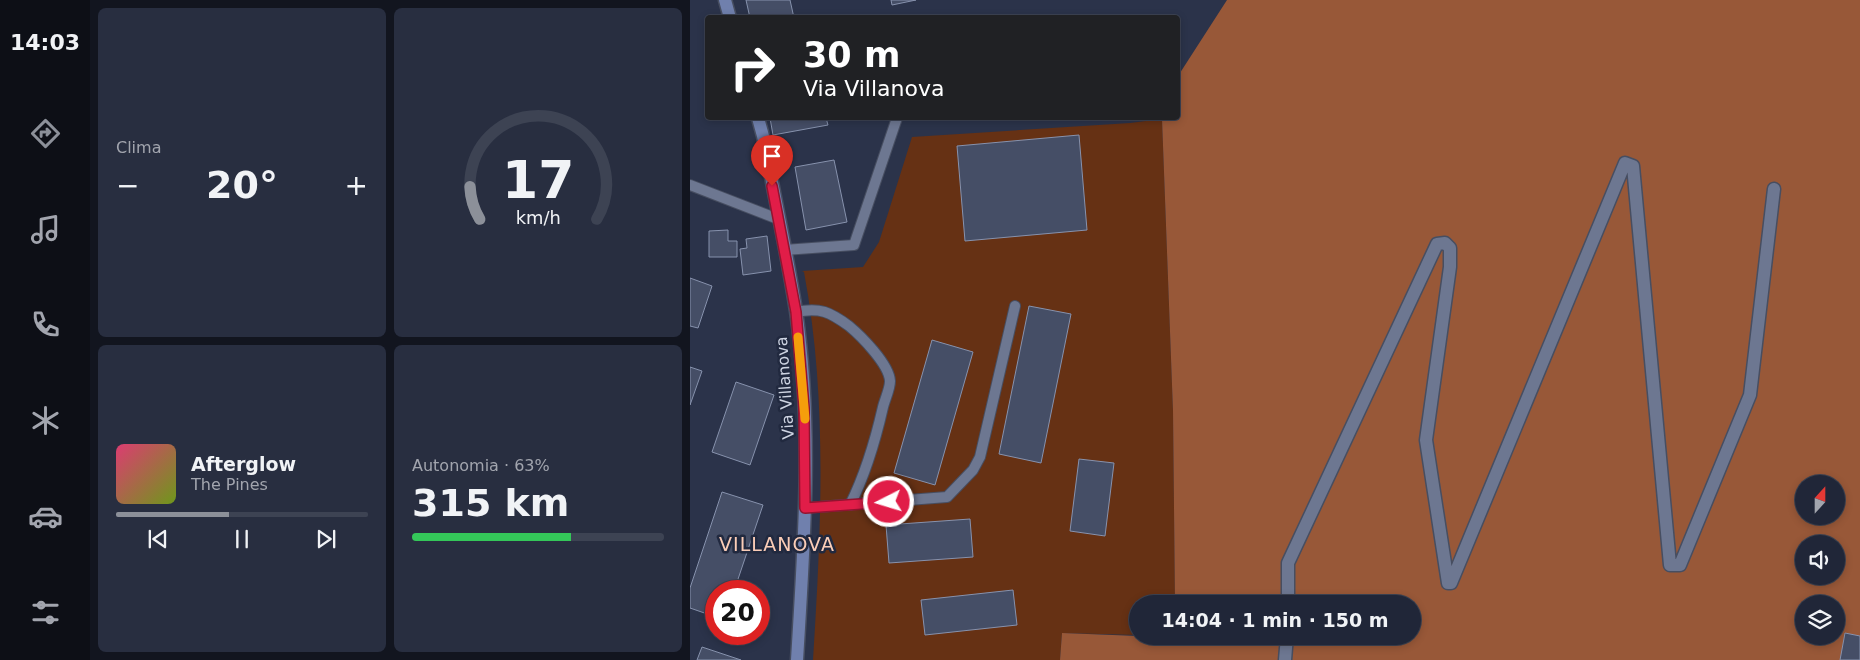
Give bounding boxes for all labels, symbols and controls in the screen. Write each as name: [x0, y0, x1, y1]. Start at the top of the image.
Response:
text: 14:03: [10, 30, 80, 55]
icon: right: [720, 35, 785, 100]
text: 30 m: [803, 35, 900, 75]
text: Via Villanova: [803, 76, 944, 101]
icon: directions: [28, 116, 63, 151]
pin: [751, 135, 793, 186]
text: Clima: [116, 138, 161, 157]
icon: arrive: [758, 142, 786, 170]
text: 17: [502, 150, 574, 210]
text: 20°: [206, 163, 278, 207]
text: −: [116, 169, 139, 202]
text: +: [345, 169, 368, 202]
text: km/h: [515, 207, 561, 228]
icon: music: [28, 212, 63, 247]
icon: phone: [28, 307, 63, 342]
street label: Via Villanova: [772, 336, 798, 440]
icon: climate: [28, 403, 63, 438]
text: Afterglow: [191, 453, 296, 475]
text: Autonomia · 63%: [412, 456, 550, 475]
text: The Pines: [191, 475, 268, 494]
position arrow: [862, 475, 914, 527]
north arrow: [1795, 475, 1845, 525]
map controls: [1795, 475, 1845, 645]
text: 315 km: [412, 481, 569, 525]
icon: car: [28, 499, 63, 534]
icon: previous: [144, 525, 172, 553]
icon: pause: [228, 525, 256, 553]
icon: next: [312, 525, 340, 553]
district label: VILLANOVA: [719, 533, 835, 555]
button: sound: [1795, 535, 1845, 585]
speed limit sign: 20: [705, 580, 770, 645]
icon: filters: [28, 595, 63, 630]
button: layers: [1795, 595, 1845, 645]
text: 14:04 · 1 min · 150 m: [1161, 609, 1389, 631]

